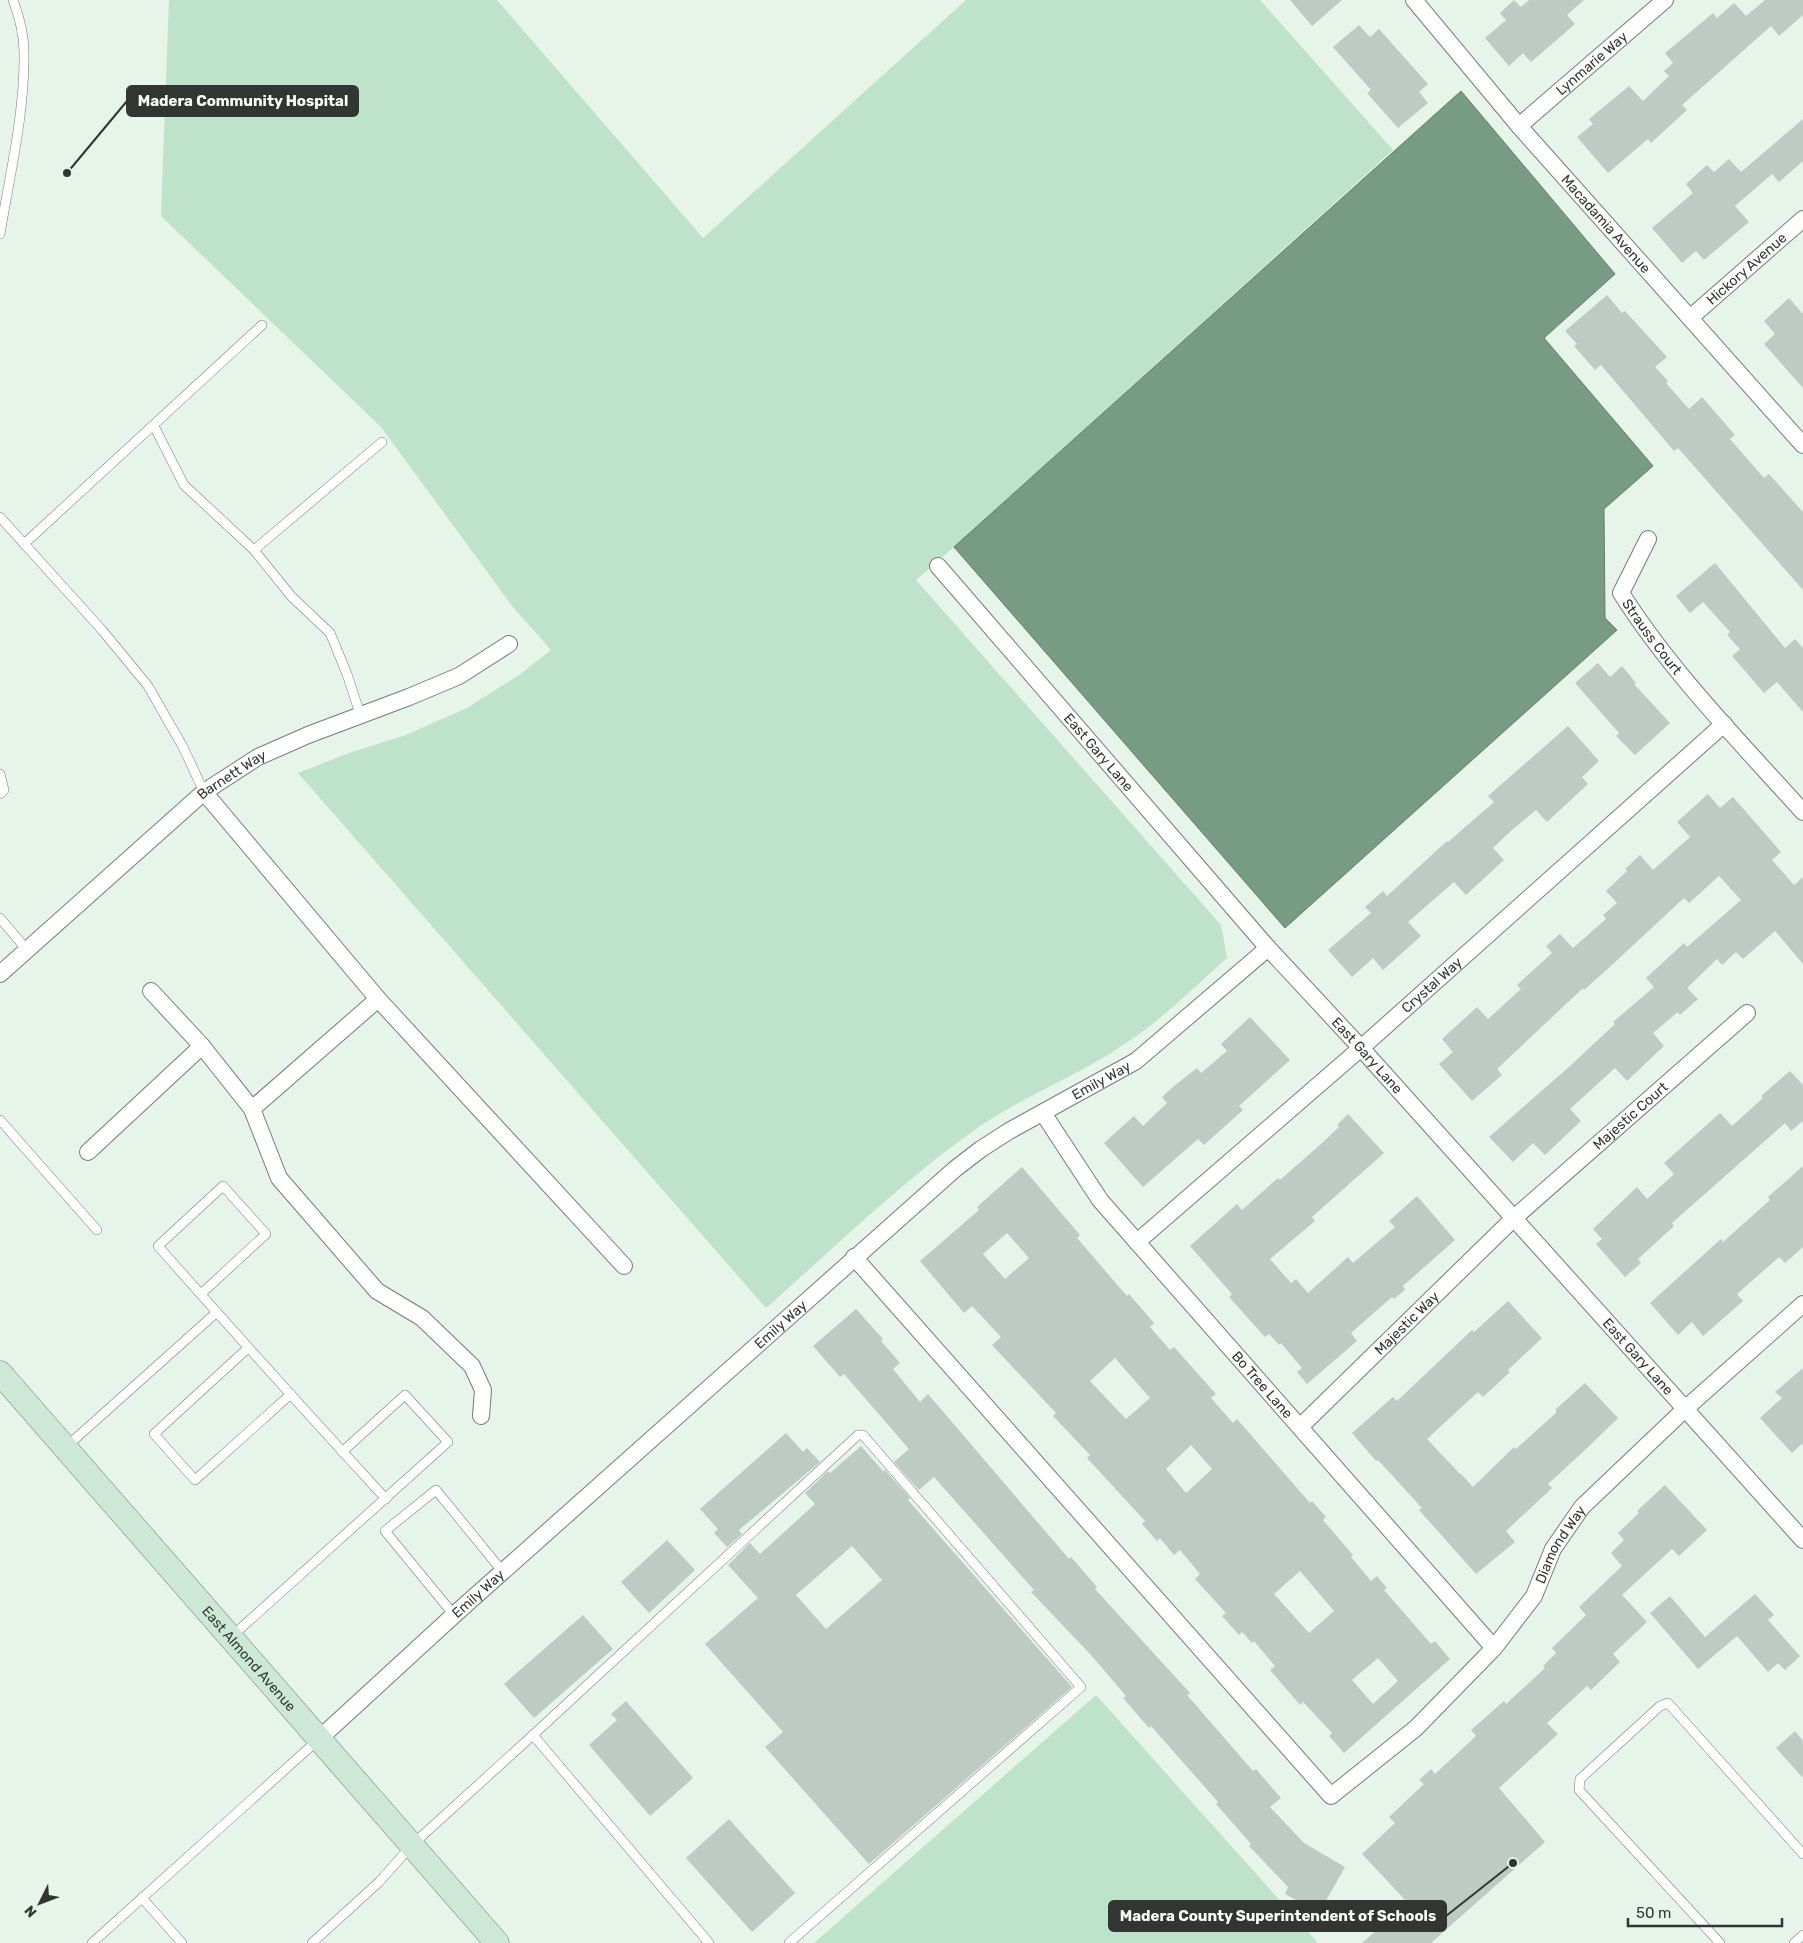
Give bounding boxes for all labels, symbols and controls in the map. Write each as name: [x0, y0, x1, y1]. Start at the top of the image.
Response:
street label: Lynmarie Way: [1552, 28, 1631, 99]
callout: Madera Community Hospital: [127, 86, 358, 116]
text: Madera Community Hospital: [138, 92, 348, 110]
street label: Macadamia Avenue: [1558, 171, 1654, 277]
street label: Hickory Avenue: [1703, 229, 1790, 308]
street label: Strauss Court: [1619, 596, 1686, 678]
street label: East Gary Lane: [1060, 710, 1137, 795]
street label: Barnett Way: [193, 746, 269, 803]
street label: Crystal Way: [1398, 953, 1466, 1016]
street label: East Gary Lane: [1328, 1014, 1406, 1097]
street label: Emily Way: [1069, 1057, 1134, 1103]
street label: Majestic Court: [1589, 1078, 1672, 1153]
street label: Majestic Way: [1371, 1287, 1443, 1358]
street label: Emily Way: [751, 1296, 810, 1352]
street label: East Gary Lane: [1599, 1314, 1677, 1399]
street label: Bo Tree Lane: [1228, 1348, 1297, 1422]
street label: Diamond Way: [1531, 1502, 1589, 1586]
street label: Emily Way: [448, 1566, 508, 1621]
street label: East Almond Avenue: [199, 1603, 300, 1715]
north arrow: [15, 1878, 65, 1928]
scale bar: [1628, 1896, 1782, 1928]
callout: Madera County Superintendent of Schools: [1109, 1901, 1446, 1931]
text: N: [21, 1902, 40, 1921]
text: 50 m: [1636, 1904, 1671, 1922]
text: Madera County Superintendent of Schools: [1120, 1907, 1436, 1925]

